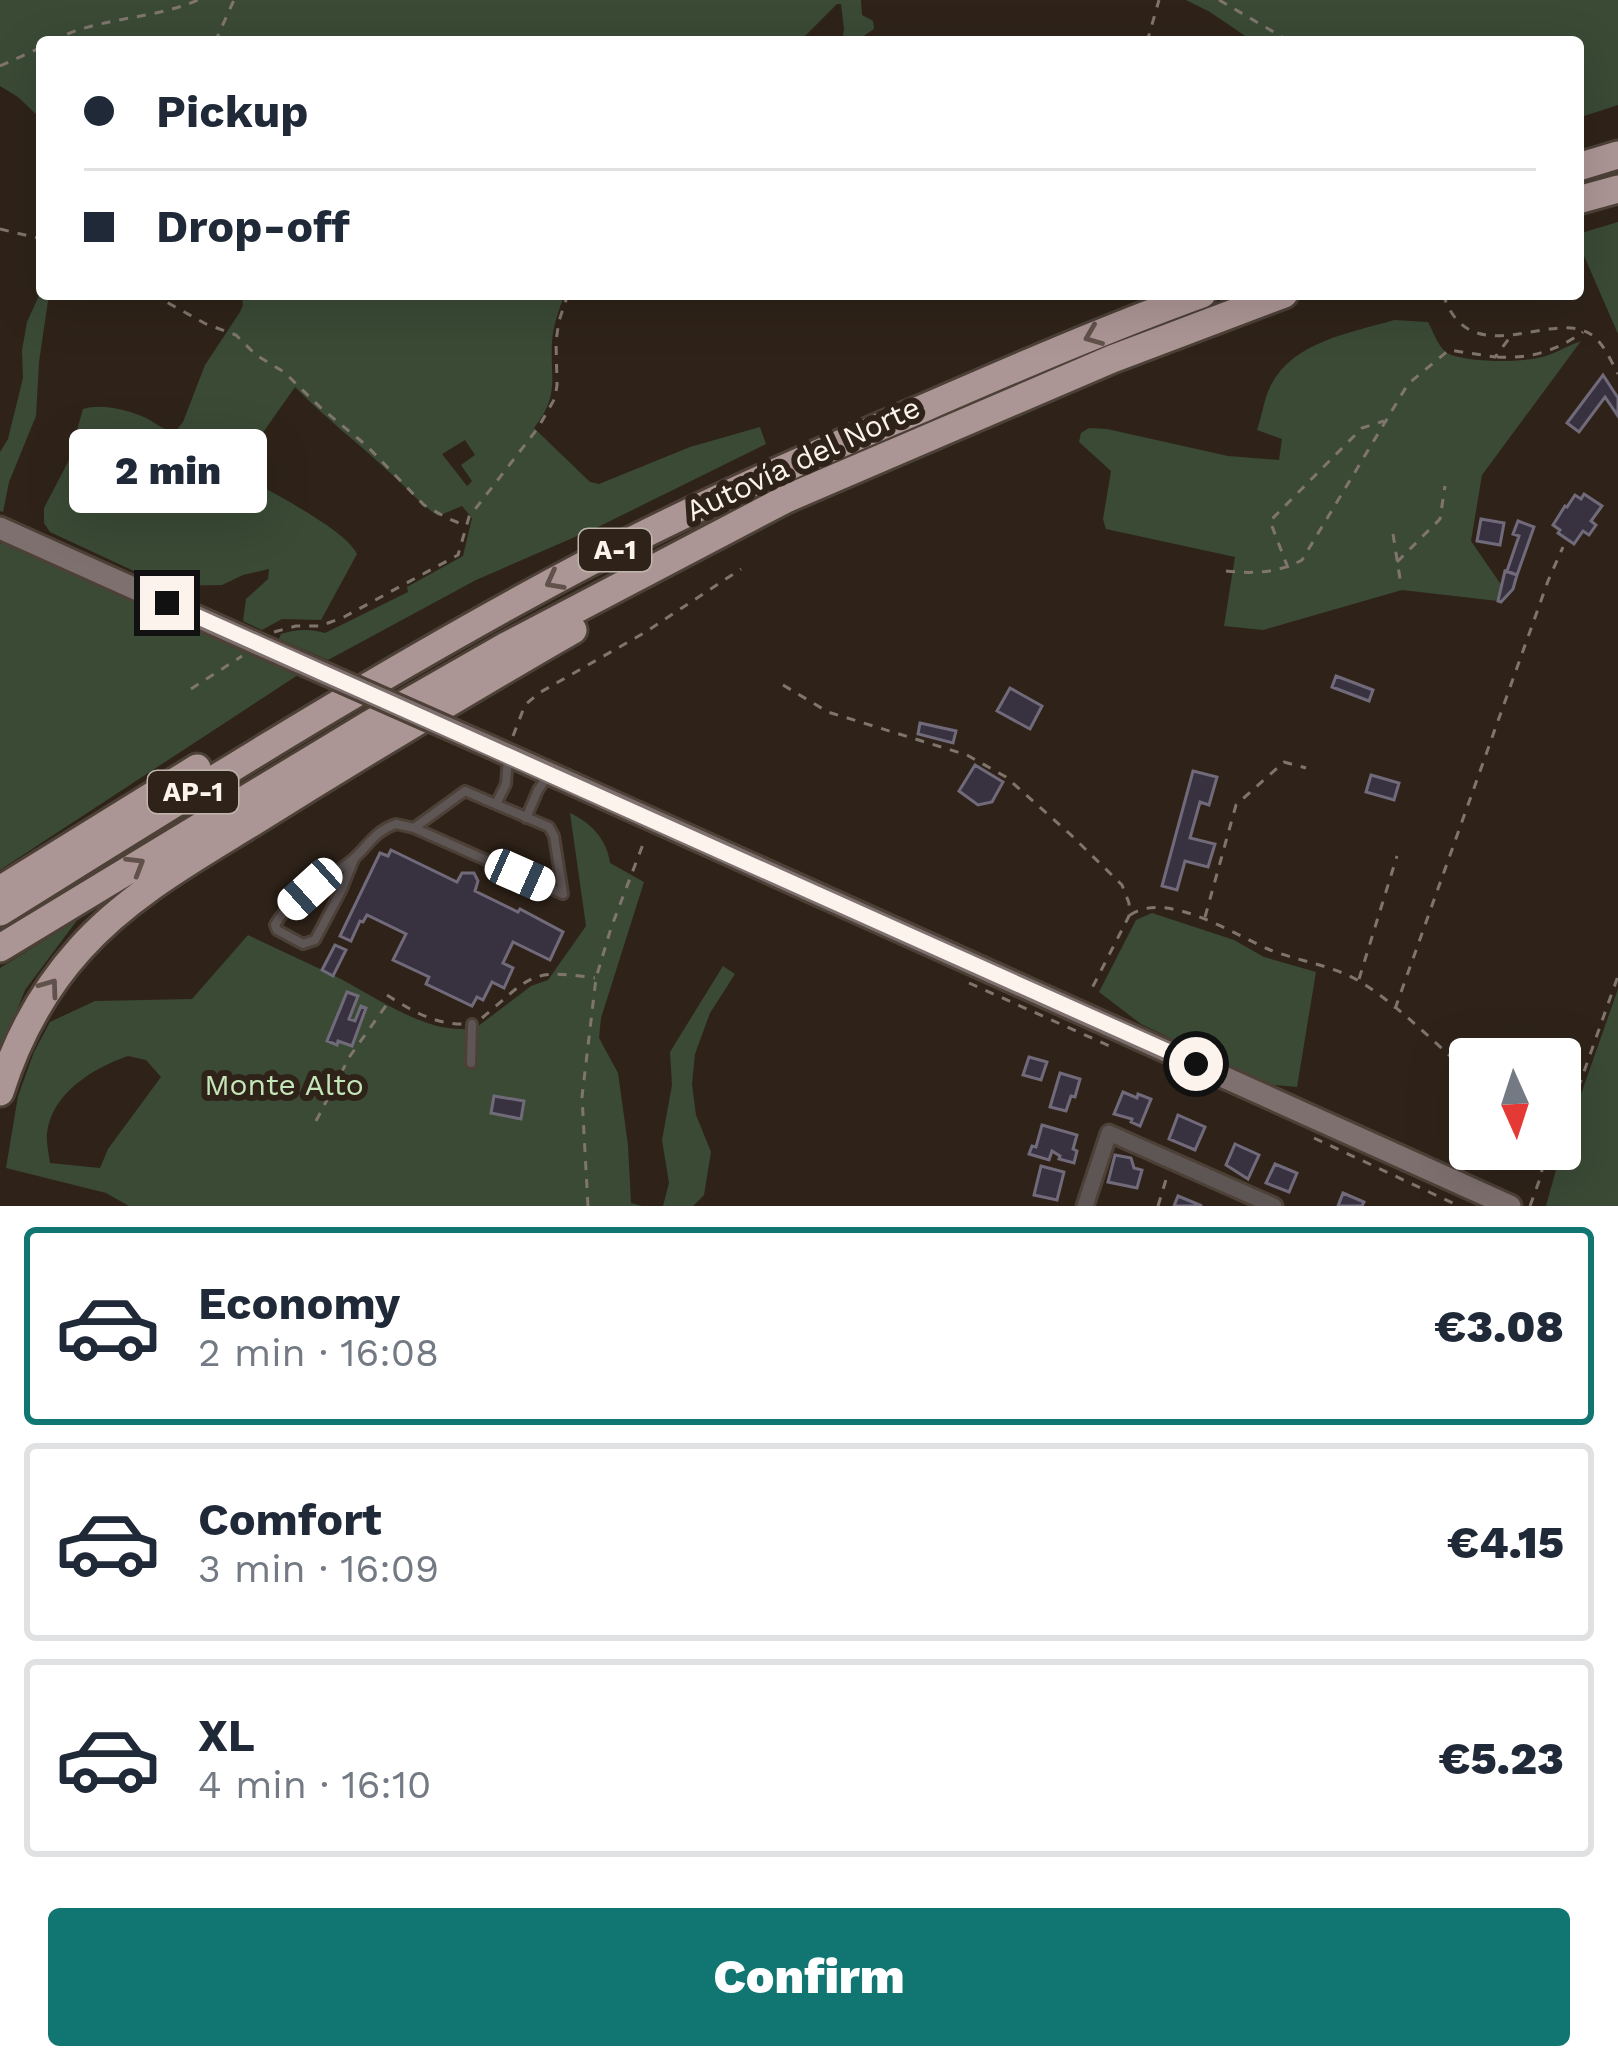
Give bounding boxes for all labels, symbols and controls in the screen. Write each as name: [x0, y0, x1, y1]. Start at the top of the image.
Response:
text: Pickup: [156, 85, 308, 138]
text: Drop-off: [156, 200, 350, 253]
one-way arrow: [1083, 322, 1104, 347]
street label: Autovía del Norte: [680, 389, 925, 528]
callout: 2 min: [68, 429, 266, 513]
text: 2 min: [115, 448, 221, 493]
road number: A-1: [579, 529, 651, 571]
one-way arrow: [546, 567, 567, 590]
route end: [140, 576, 194, 630]
road number: AP-1: [148, 771, 238, 813]
car: [480, 844, 560, 906]
car: [271, 852, 349, 926]
one-way arrow: [123, 857, 145, 879]
one-way arrow: [36, 978, 58, 1000]
route start: [1169, 1037, 1223, 1091]
north arrow: [1449, 1038, 1581, 1170]
map controls: [1449, 1038, 1581, 1170]
park label: Monte Alto: [204, 1067, 364, 1102]
icon: car: [54, 1272, 162, 1380]
text: Economy: [198, 1277, 400, 1330]
text: €3.08: [1435, 1300, 1564, 1353]
text: 2 min · 16:08: [198, 1330, 439, 1375]
icon: car: [54, 1488, 162, 1596]
text: Comfort: [198, 1493, 382, 1546]
text: €4.15: [1447, 1516, 1564, 1569]
text: 3 min · 16:09: [198, 1546, 439, 1591]
icon: car: [54, 1704, 162, 1812]
text: XL: [198, 1709, 255, 1762]
text: €5.23: [1439, 1732, 1564, 1785]
text: 4 min · 16:10: [198, 1762, 431, 1807]
button: Confirm: [48, 1908, 1570, 2046]

